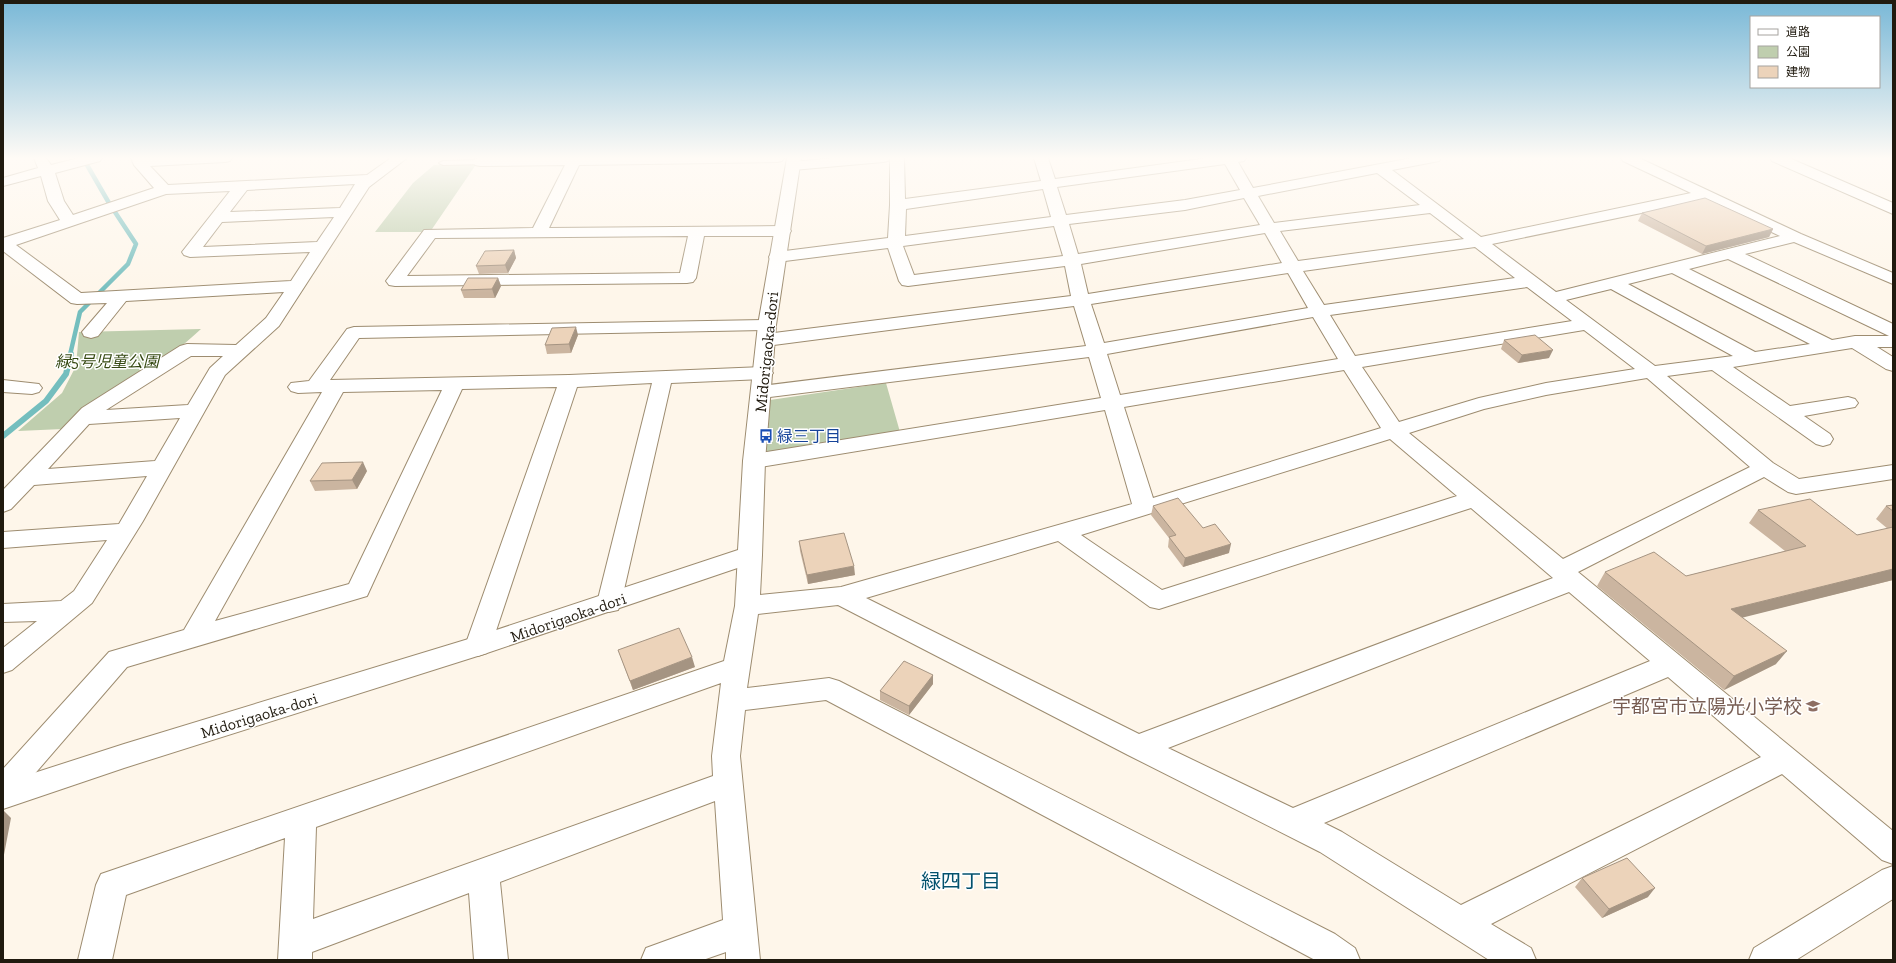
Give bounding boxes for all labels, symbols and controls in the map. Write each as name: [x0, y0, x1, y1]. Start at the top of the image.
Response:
legend: [1750, 16, 1880, 88]
text: 道路: [1786, 25, 1810, 39]
text: 公園: [1786, 45, 1810, 59]
text: 建物: [1786, 65, 1810, 79]
street label: Midorigaoka-dori: [751, 290, 782, 413]
park label: 緑5号児童公園: [55, 352, 161, 371]
place label: 緑三丁目: [777, 427, 841, 446]
bus stop icon: 緑三丁目: [758, 428, 774, 444]
street label: Midorigaoka-dori: [508, 589, 629, 646]
street label: Midorigaoka-dori: [198, 689, 320, 742]
place label: 宇都宮市立陽光小学校: [1612, 695, 1802, 718]
school or university icon: 宇都宮市立陽光小学校: [1805, 698, 1821, 714]
district label: 緑四丁目: [921, 869, 1001, 893]

